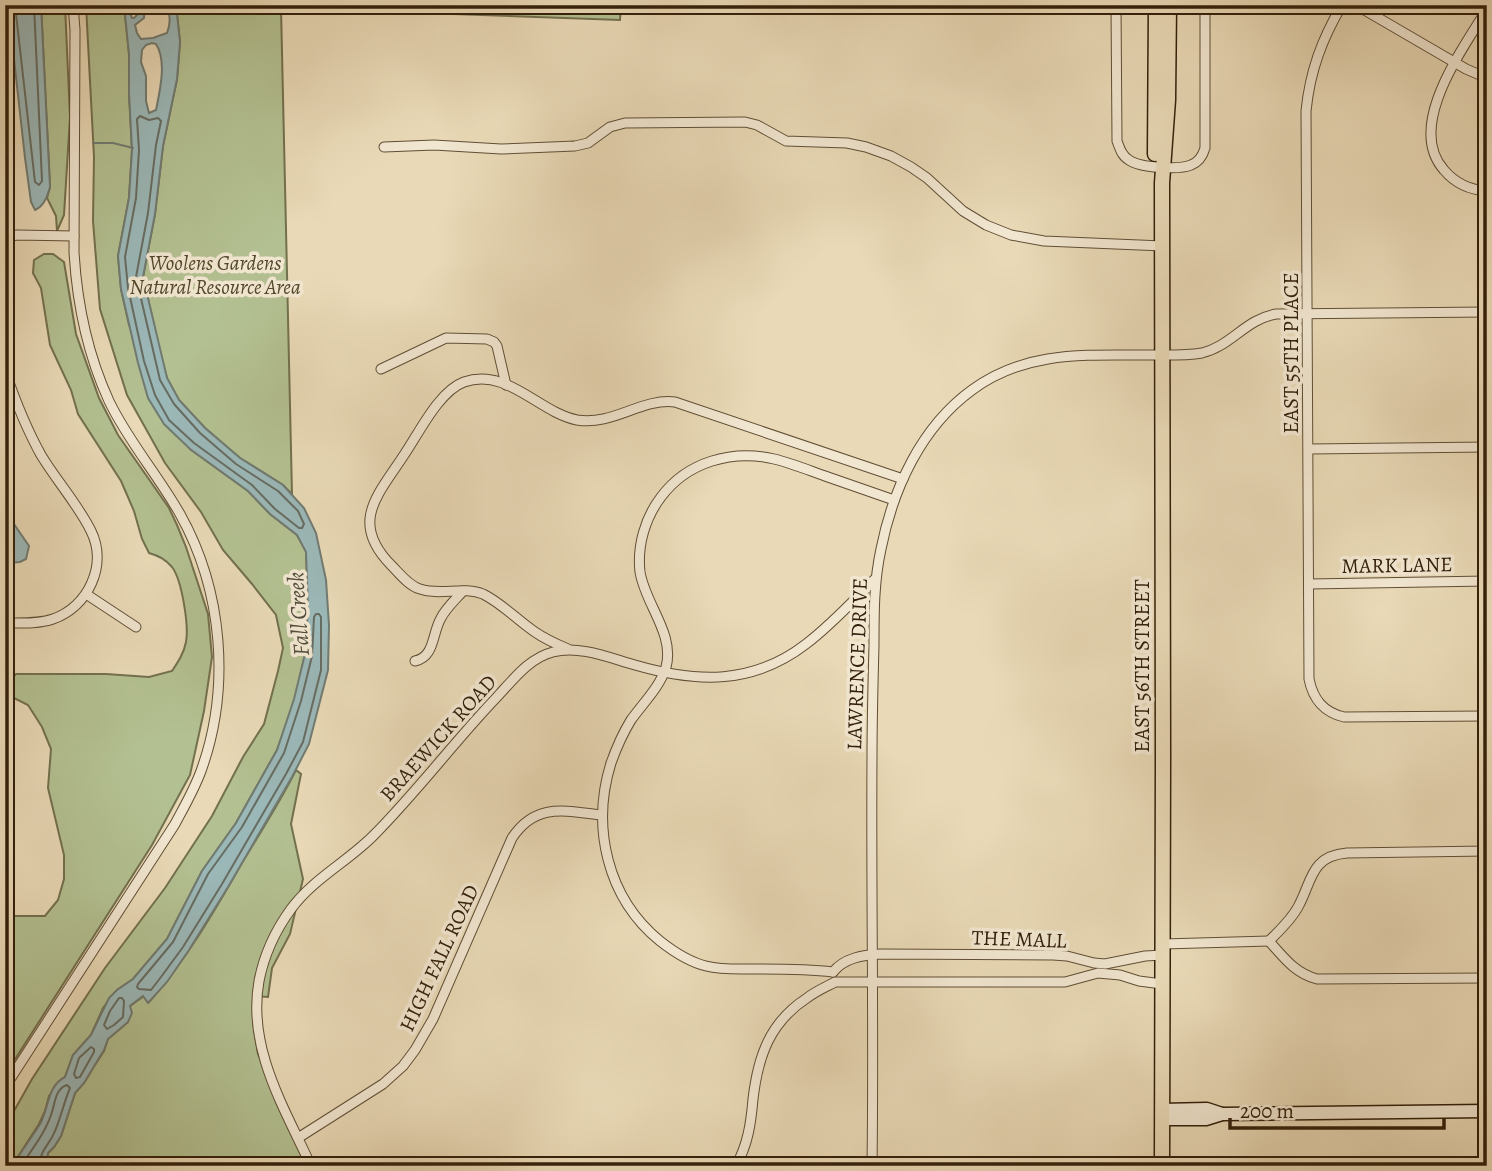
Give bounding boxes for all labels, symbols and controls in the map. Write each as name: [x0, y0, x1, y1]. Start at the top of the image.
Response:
park label: Woolens Gardens Natural Resource Area: [129, 249, 301, 301]
street label: EAST 55TH PLACE: [1277, 272, 1305, 434]
street label: MARK LANE: [1341, 550, 1453, 580]
water label: Fall Creek: [280, 571, 317, 657]
street label: LAWRENCE DRIVE: [840, 577, 874, 751]
street label: EAST 56TH STREET: [1128, 579, 1156, 753]
street label: BRAEWICK ROAD: [374, 669, 502, 807]
street label: HIGH FALL ROAD: [393, 880, 485, 1036]
street label: THE MALL: [971, 923, 1067, 955]
scale bar: [1230, 1087, 1443, 1131]
text: 200 m: [1240, 1097, 1294, 1125]

